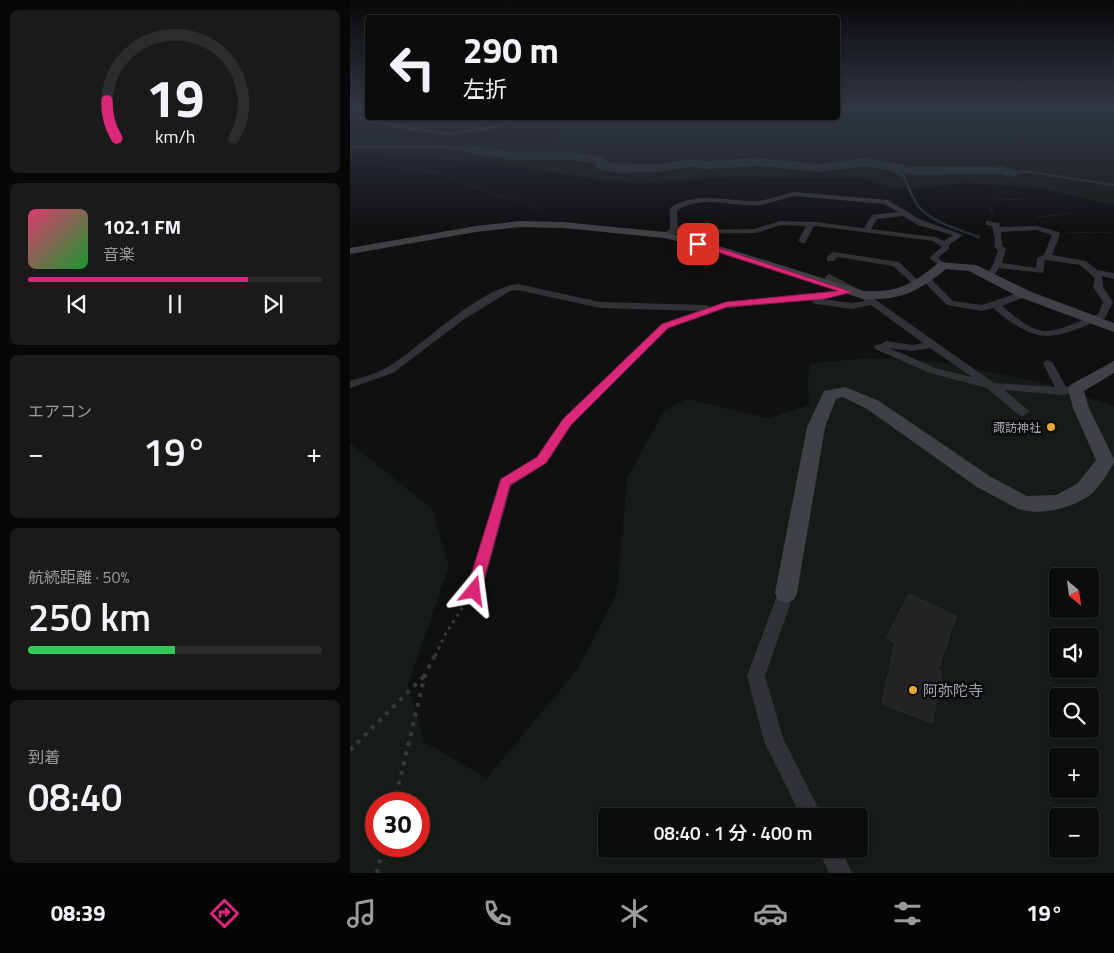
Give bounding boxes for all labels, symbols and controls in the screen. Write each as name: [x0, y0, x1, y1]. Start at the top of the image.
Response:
text: 290 m: [463, 23, 559, 77]
icon: left: [380, 35, 445, 100]
text: 19: [146, 58, 204, 137]
text: 左折: [463, 72, 507, 106]
text: km/h: [155, 123, 195, 150]
text: 102.1 FM: [103, 212, 181, 241]
pin: [677, 223, 719, 265]
icon: arrive: [684, 230, 712, 258]
text: 音楽: [103, 242, 135, 266]
icon: previous: [63, 290, 91, 318]
icon: pause: [161, 290, 189, 318]
icon: next: [259, 290, 287, 318]
text: エアコン: [28, 399, 92, 423]
place label: 諏訪神社: [993, 418, 1041, 437]
marker: 諏訪神社: [1045, 421, 1057, 433]
text: 19°: [143, 423, 207, 481]
text: −: [28, 431, 44, 474]
text: +: [306, 431, 322, 474]
position arrow: [447, 564, 499, 616]
text: 航続距離 · 50%: [28, 565, 129, 589]
north arrow: [1049, 568, 1099, 618]
map controls: [1049, 568, 1099, 858]
text: 250 km: [28, 588, 151, 646]
button: sound: [1049, 628, 1099, 678]
place label: 阿弥陀寺: [923, 679, 983, 702]
marker: 阿弥陀寺: [907, 684, 919, 696]
button: search: [1049, 688, 1099, 738]
text: 到着: [28, 745, 60, 769]
button: +: [1049, 748, 1099, 798]
text: 08:40: [28, 768, 122, 826]
speed limit sign: 30: [365, 792, 430, 857]
button: −: [1049, 808, 1099, 858]
text: 08:40 · 1 分 · 400 m: [654, 818, 812, 847]
text: 08:39: [51, 896, 106, 930]
icon: directions: [207, 896, 242, 931]
icon: music: [344, 896, 379, 931]
icon: phone: [480, 896, 515, 931]
icon: climate: [617, 896, 652, 931]
icon: car: [753, 896, 788, 931]
icon: filters: [890, 896, 925, 931]
text: 19°: [1026, 896, 1063, 930]

